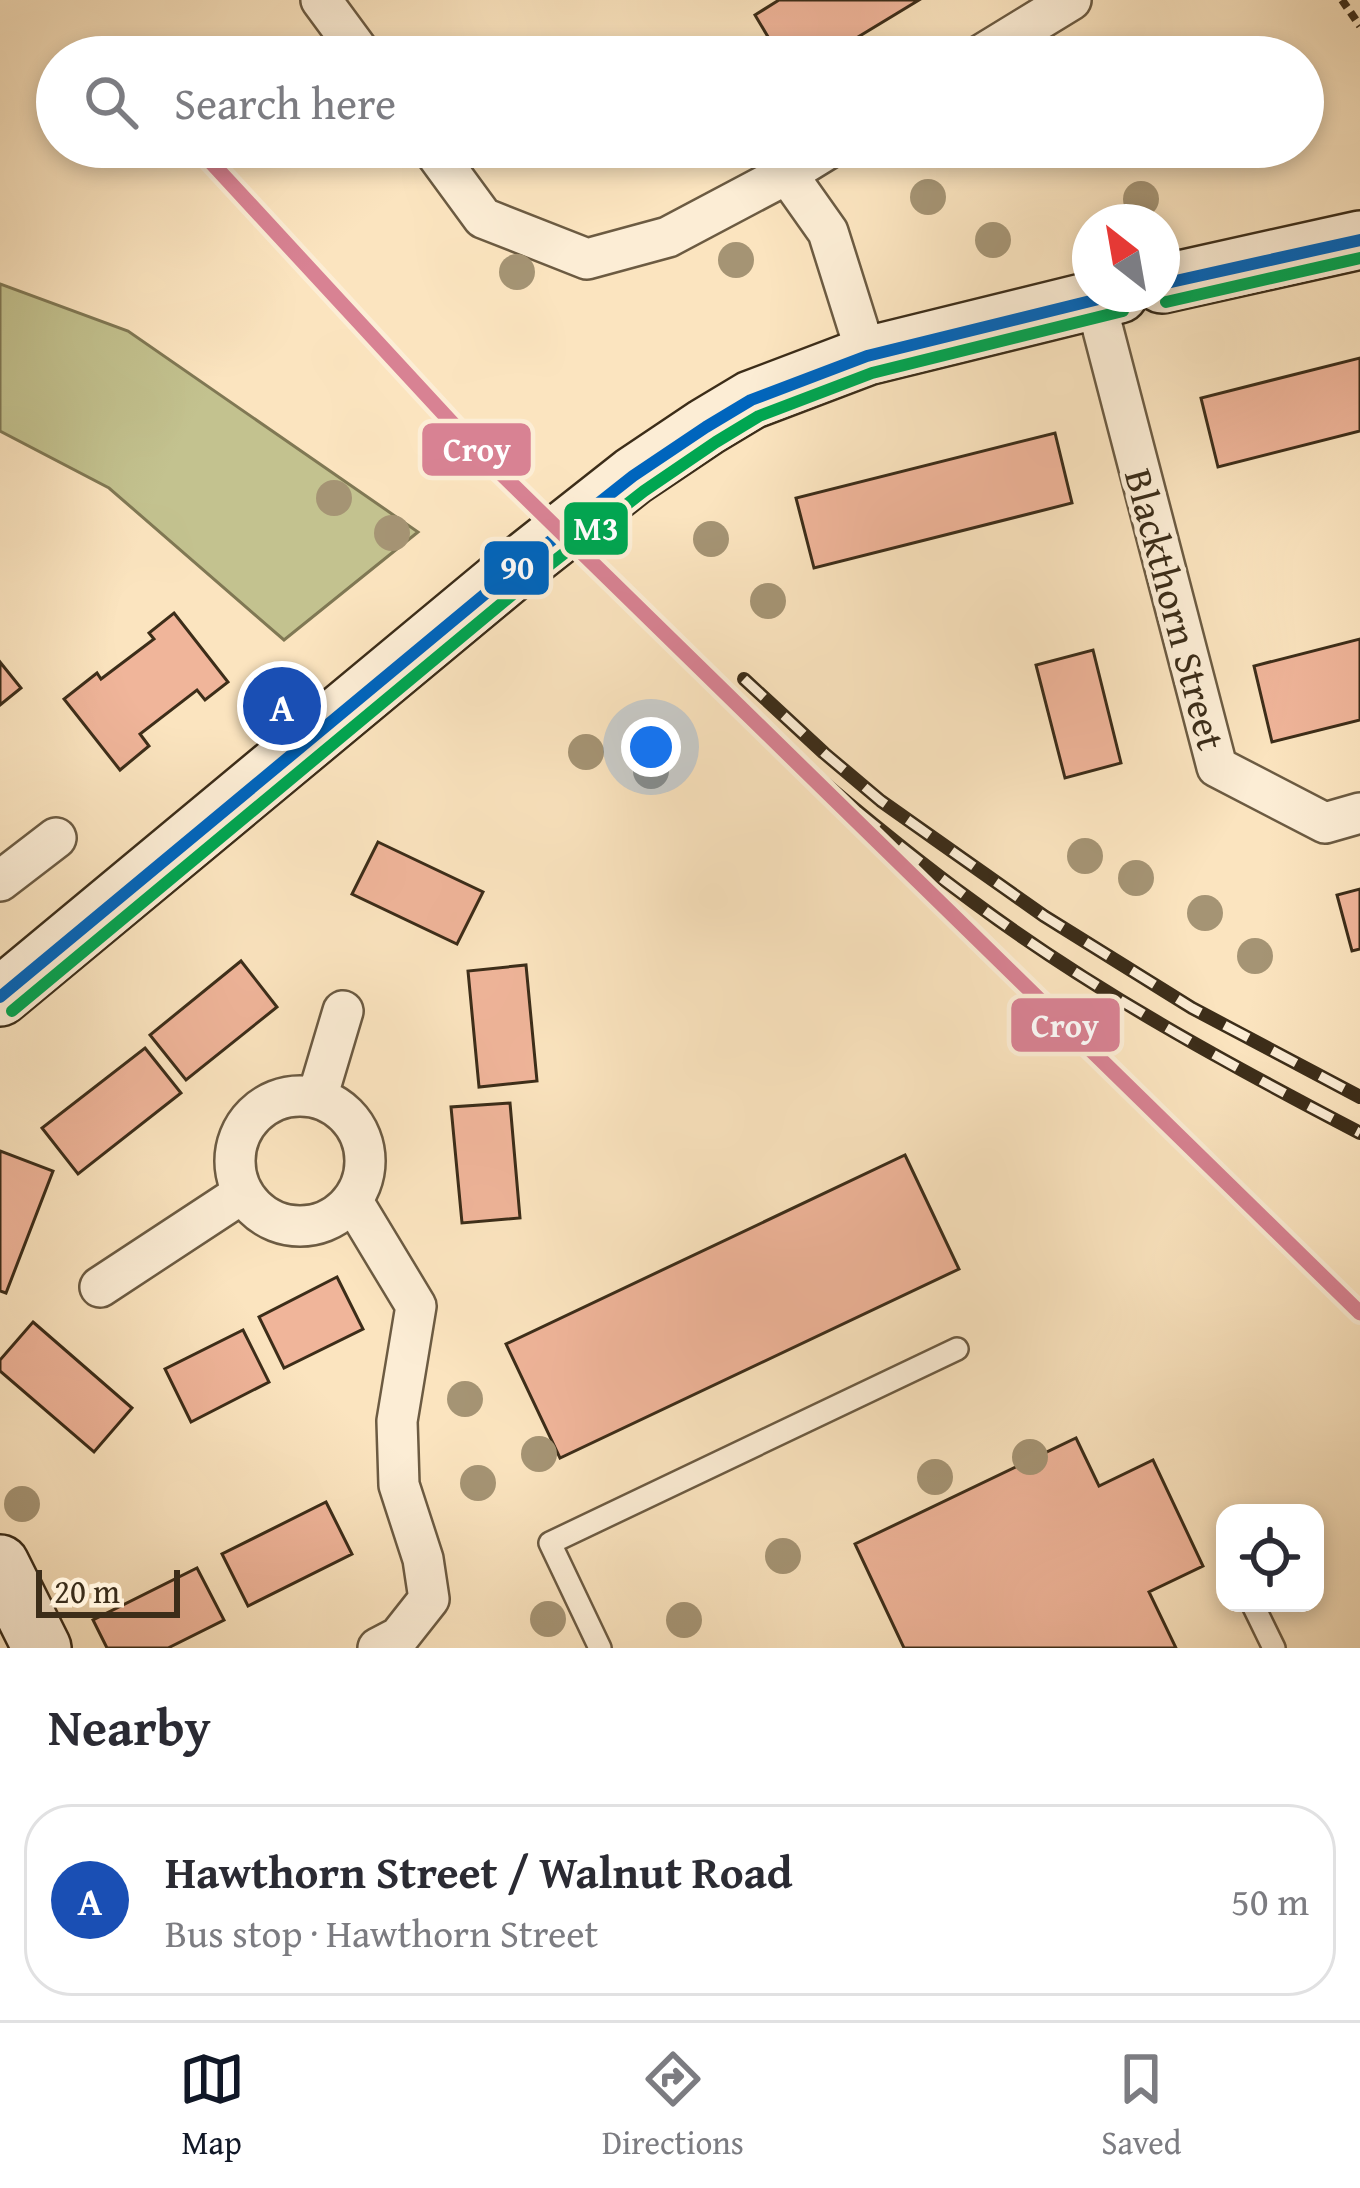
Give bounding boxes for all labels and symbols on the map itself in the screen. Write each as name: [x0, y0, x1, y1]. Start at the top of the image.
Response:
north arrow: [1072, 204, 1180, 312]
line badge: Croy: [420, 421, 533, 478]
text: Croy: [443, 425, 511, 473]
street label: Blackthorn Street: [1111, 462, 1241, 756]
line badge: M3: [562, 500, 630, 557]
text: M3: [573, 504, 619, 552]
line badge: 90: [482, 539, 551, 597]
text: 90: [500, 543, 534, 591]
pin: A: [243, 661, 321, 751]
your location: [621, 717, 681, 777]
line badge: Croy: [1009, 996, 1122, 1054]
text: Croy: [1031, 1001, 1099, 1049]
scale bar: [36, 1564, 180, 1617]

